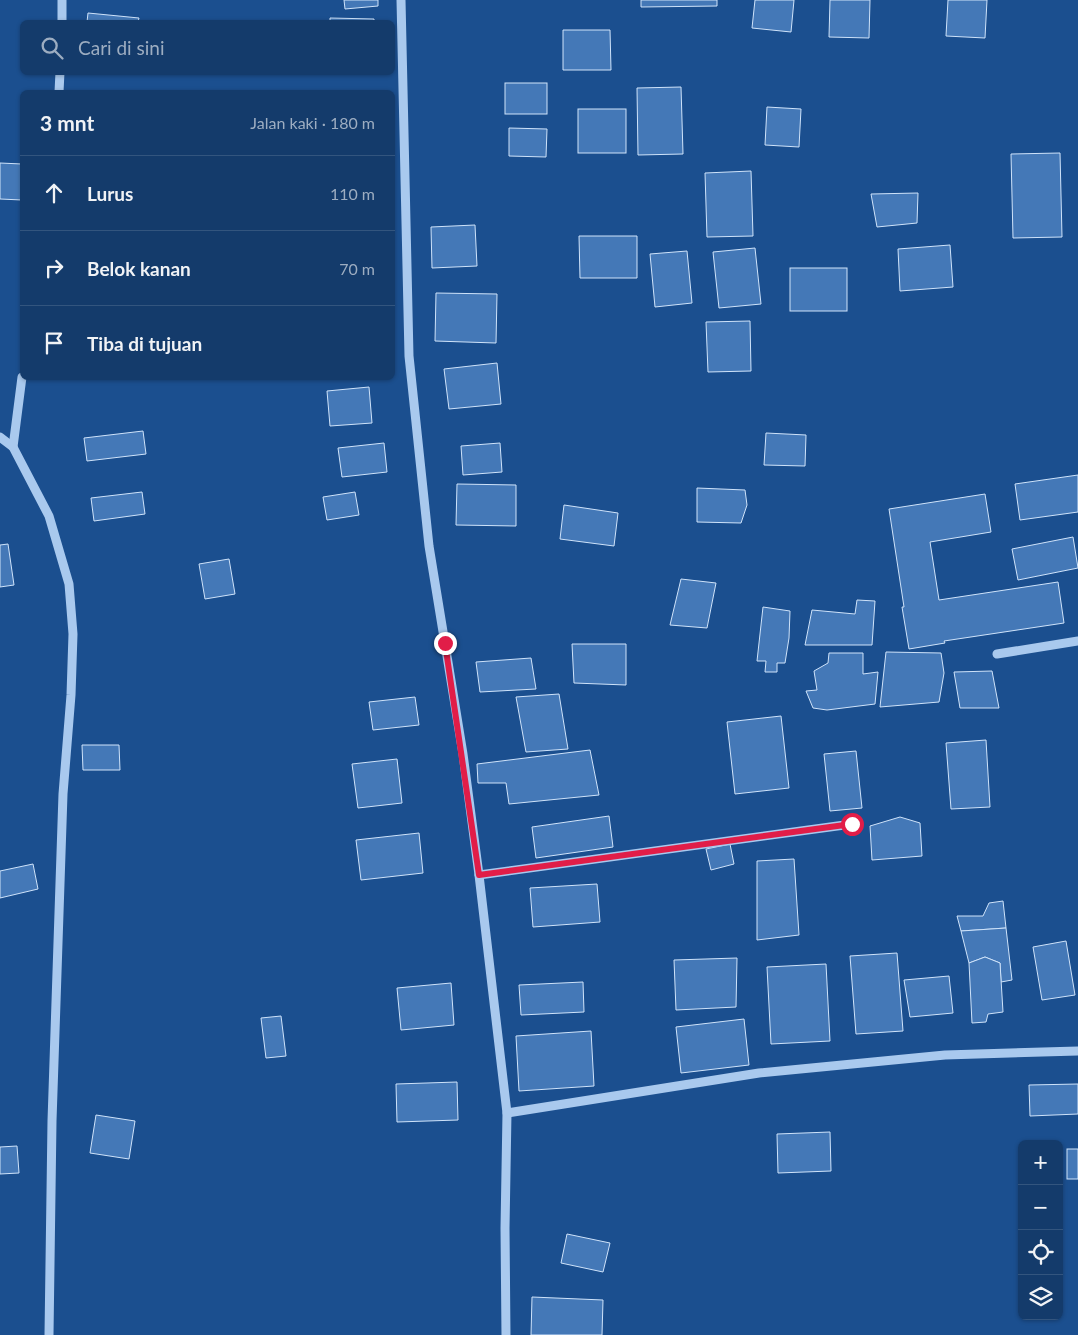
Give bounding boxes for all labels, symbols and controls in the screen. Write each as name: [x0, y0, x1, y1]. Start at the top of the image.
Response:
search box: [20, 20, 395, 75]
icon: search: [38, 34, 66, 62]
text: Cari di sini: [78, 36, 165, 59]
text: 3 mnt: [40, 110, 94, 135]
text: Jalan kaki · 180 m: [250, 113, 375, 132]
icon: ahead: [40, 179, 68, 207]
text: Lurus: [87, 182, 133, 205]
text: 110 m: [330, 184, 375, 203]
icon: right: [40, 254, 68, 282]
text: Belok kanan: [87, 257, 191, 280]
text: 70 m: [339, 259, 375, 278]
icon: arrive: [40, 329, 68, 357]
text: Tiba di tujuan: [87, 332, 202, 355]
route end: [434, 632, 457, 655]
route start: [841, 813, 864, 836]
map controls: [1018, 1140, 1063, 1320]
button: +: [1018, 1140, 1063, 1185]
button: −: [1018, 1185, 1063, 1230]
button: locate: [1018, 1230, 1063, 1275]
button: layers: [1018, 1275, 1063, 1320]

